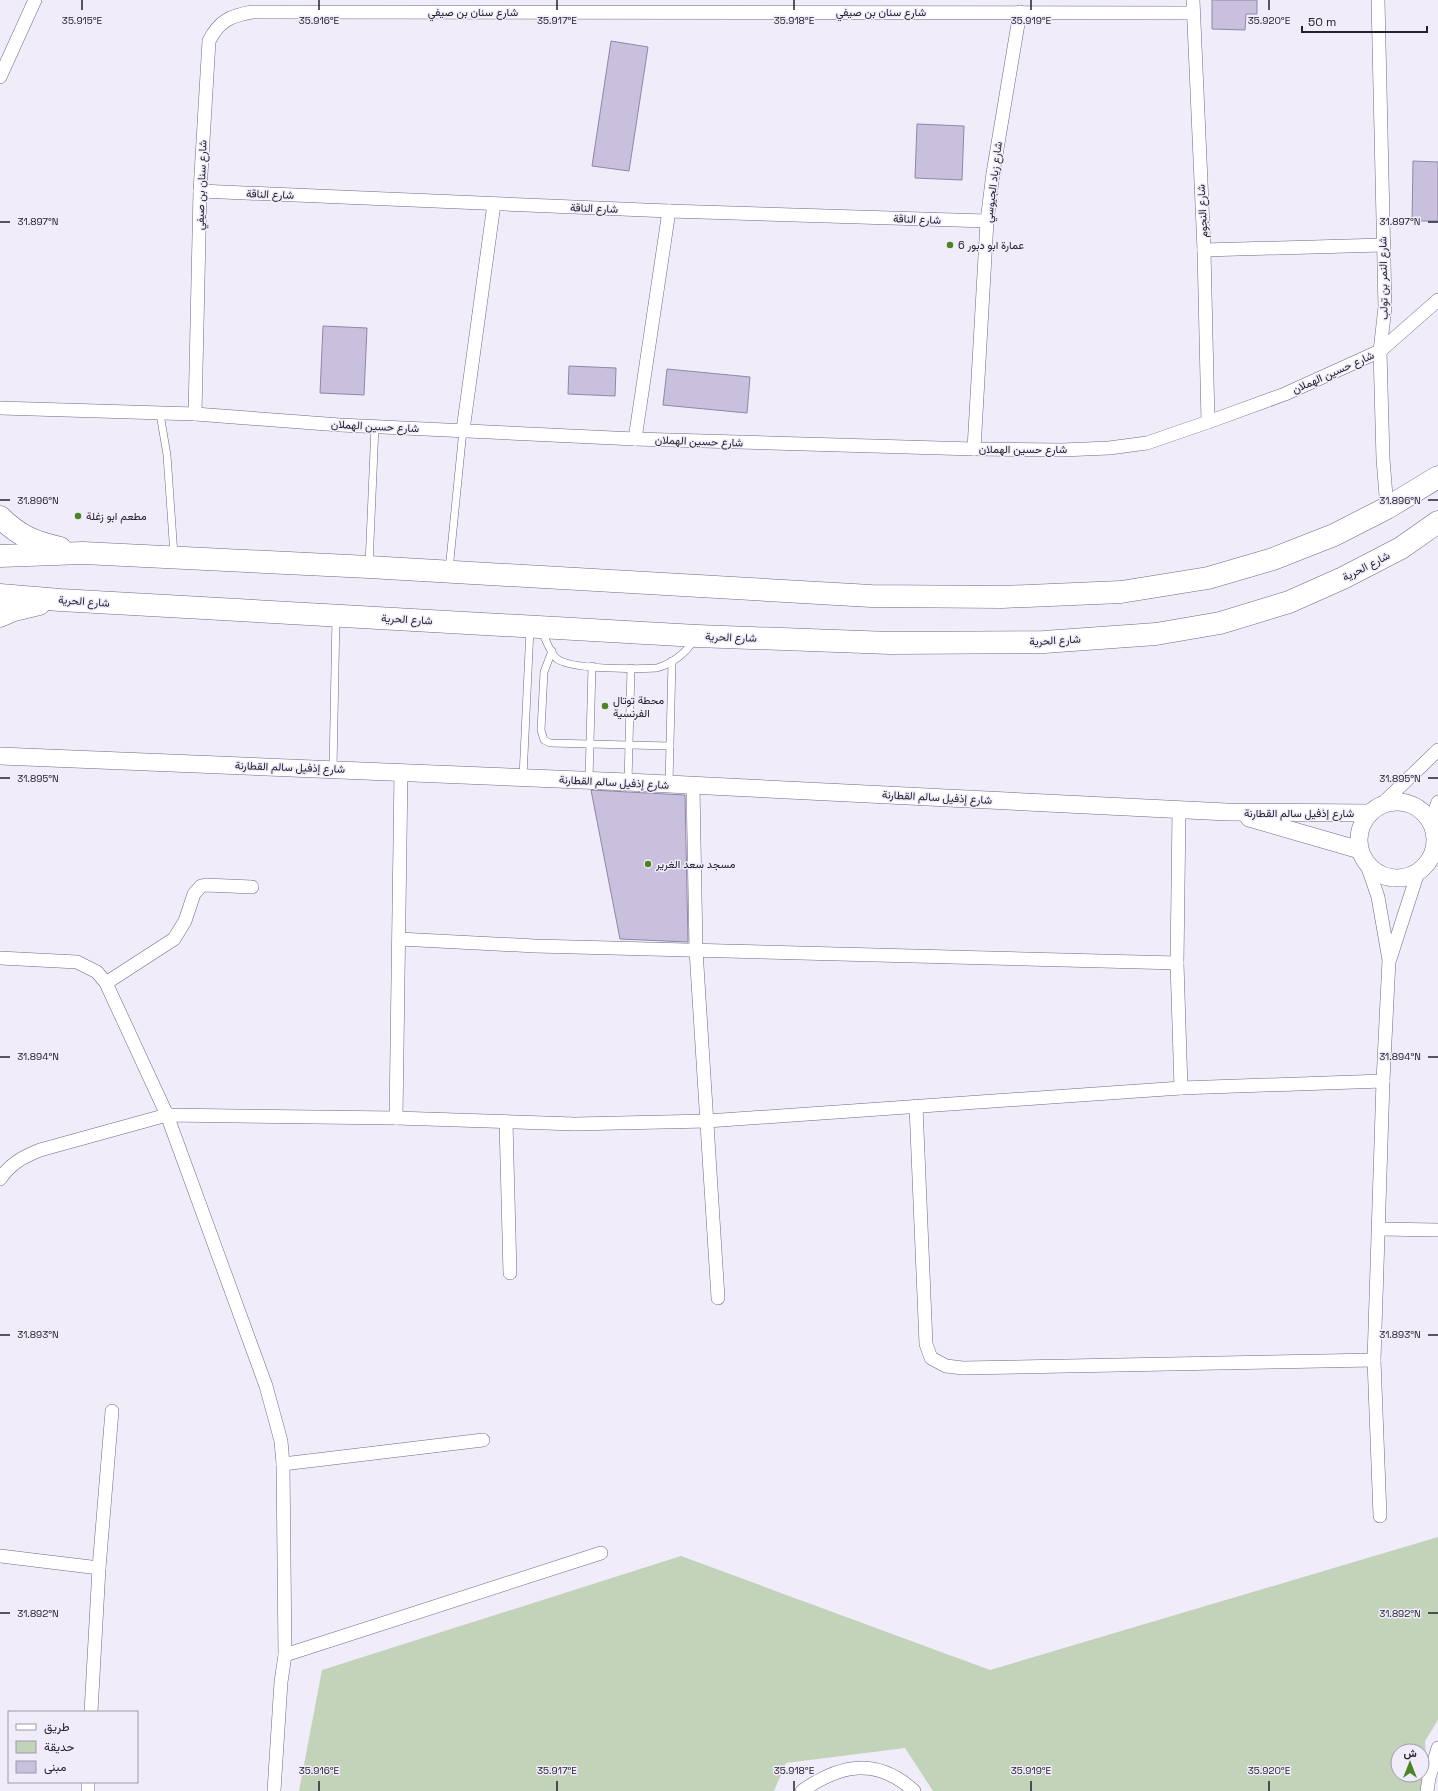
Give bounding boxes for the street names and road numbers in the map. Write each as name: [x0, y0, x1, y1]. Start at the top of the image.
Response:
street label: شارع سنان بن صيفي: [428, 5, 518, 22]
street label: شارع سنان بن صيفي: [836, 5, 926, 22]
street label: شارع سنان بن صيفي: [192, 139, 213, 230]
street label: شارع زياد الجيوسي: [981, 140, 1008, 224]
street label: شارع النجوم: [1194, 184, 1211, 238]
street label: شارع الناقة: [246, 186, 295, 203]
street label: شارع الناقة: [570, 200, 619, 217]
street label: شارع الناقة: [893, 211, 942, 228]
street label: شارع النمر بن تولب: [1375, 236, 1392, 320]
street label: شارع حسين الهملان: [1290, 348, 1377, 397]
street label: شارع حسين الهملان: [330, 417, 420, 436]
street label: شارع حسين الهملان: [655, 432, 744, 451]
street label: شارع حسين الهملان: [979, 442, 1067, 457]
street label: شارع الحرية: [1340, 548, 1393, 585]
street label: شارع الحرية: [58, 592, 111, 611]
street label: شارع الحرية: [381, 611, 433, 628]
street label: شارع الحرية: [705, 629, 757, 646]
street label: شارع الحرية: [1029, 632, 1081, 649]
street label: شارع إذفيل سالم القطارنة: [235, 758, 346, 777]
street label: شارع إذفيل سالم القطارنة: [559, 772, 670, 793]
street label: شارع إذفيل سالم القطارنة: [882, 787, 993, 808]
street label: شارع إذفيل سالم القطارنة: [1244, 806, 1354, 821]

